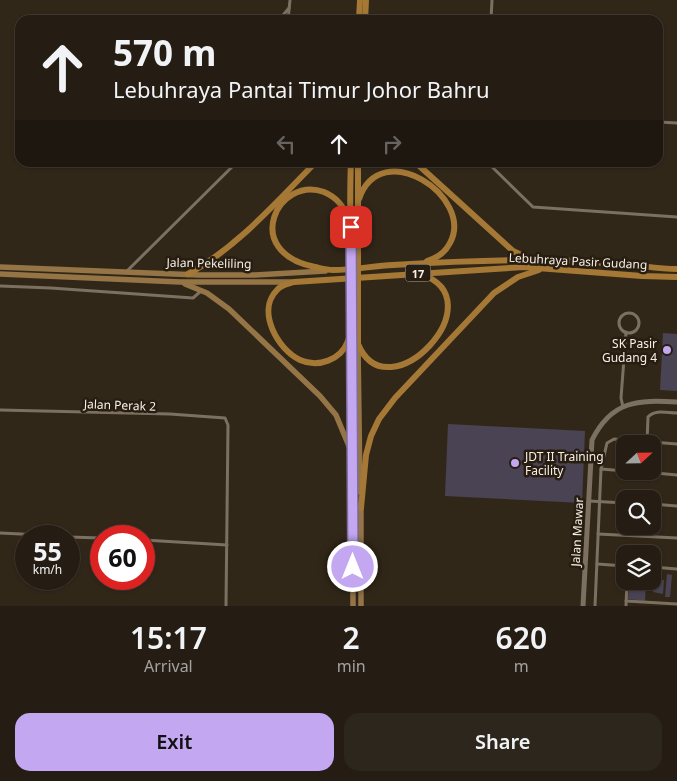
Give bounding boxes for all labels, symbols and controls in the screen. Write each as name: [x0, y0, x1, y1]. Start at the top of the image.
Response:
text: 570 m: [113, 29, 216, 76]
icon: ahead: [30, 35, 95, 100]
text: Lebuhraya Pantai Timur Johor Bahru: [113, 74, 490, 104]
icon: left: [272, 130, 300, 158]
icon: ahead: [325, 130, 353, 158]
icon: right: [378, 130, 406, 158]
pin: [330, 206, 372, 248]
icon: arrive: [337, 213, 365, 241]
street label: Lebuhraya Pasir Gudang: [508, 249, 648, 273]
street label: Jalan Pekeliling: [165, 254, 252, 272]
road number: 17: [406, 264, 430, 282]
place label: SK Pasir Gudang 4: [602, 335, 657, 366]
marker: SK Pasir Gudang 4: [661, 344, 673, 356]
street label: Jalan Perak 2: [83, 395, 157, 415]
north arrow: [616, 435, 661, 480]
map controls: [616, 435, 661, 590]
place label: JDT II Training Facility: [524, 448, 604, 479]
marker: JDT II Training Facility: [509, 457, 521, 469]
button: search: [616, 490, 661, 535]
street label: Jalan Mawar: [567, 497, 587, 568]
speed limit sign: 60: [90, 525, 155, 590]
text: 55: [33, 534, 62, 568]
position arrow: [326, 540, 378, 592]
button: layers: [616, 545, 661, 590]
text: km/h: [33, 561, 62, 578]
text: 15:17: [130, 617, 207, 658]
text: 2: [343, 617, 360, 658]
text: 620: [496, 617, 547, 658]
text: Arrival: [144, 655, 193, 677]
text: min: [337, 655, 366, 677]
text: m: [514, 655, 529, 677]
button: Exit: [15, 713, 334, 771]
button: Share: [344, 713, 662, 771]

